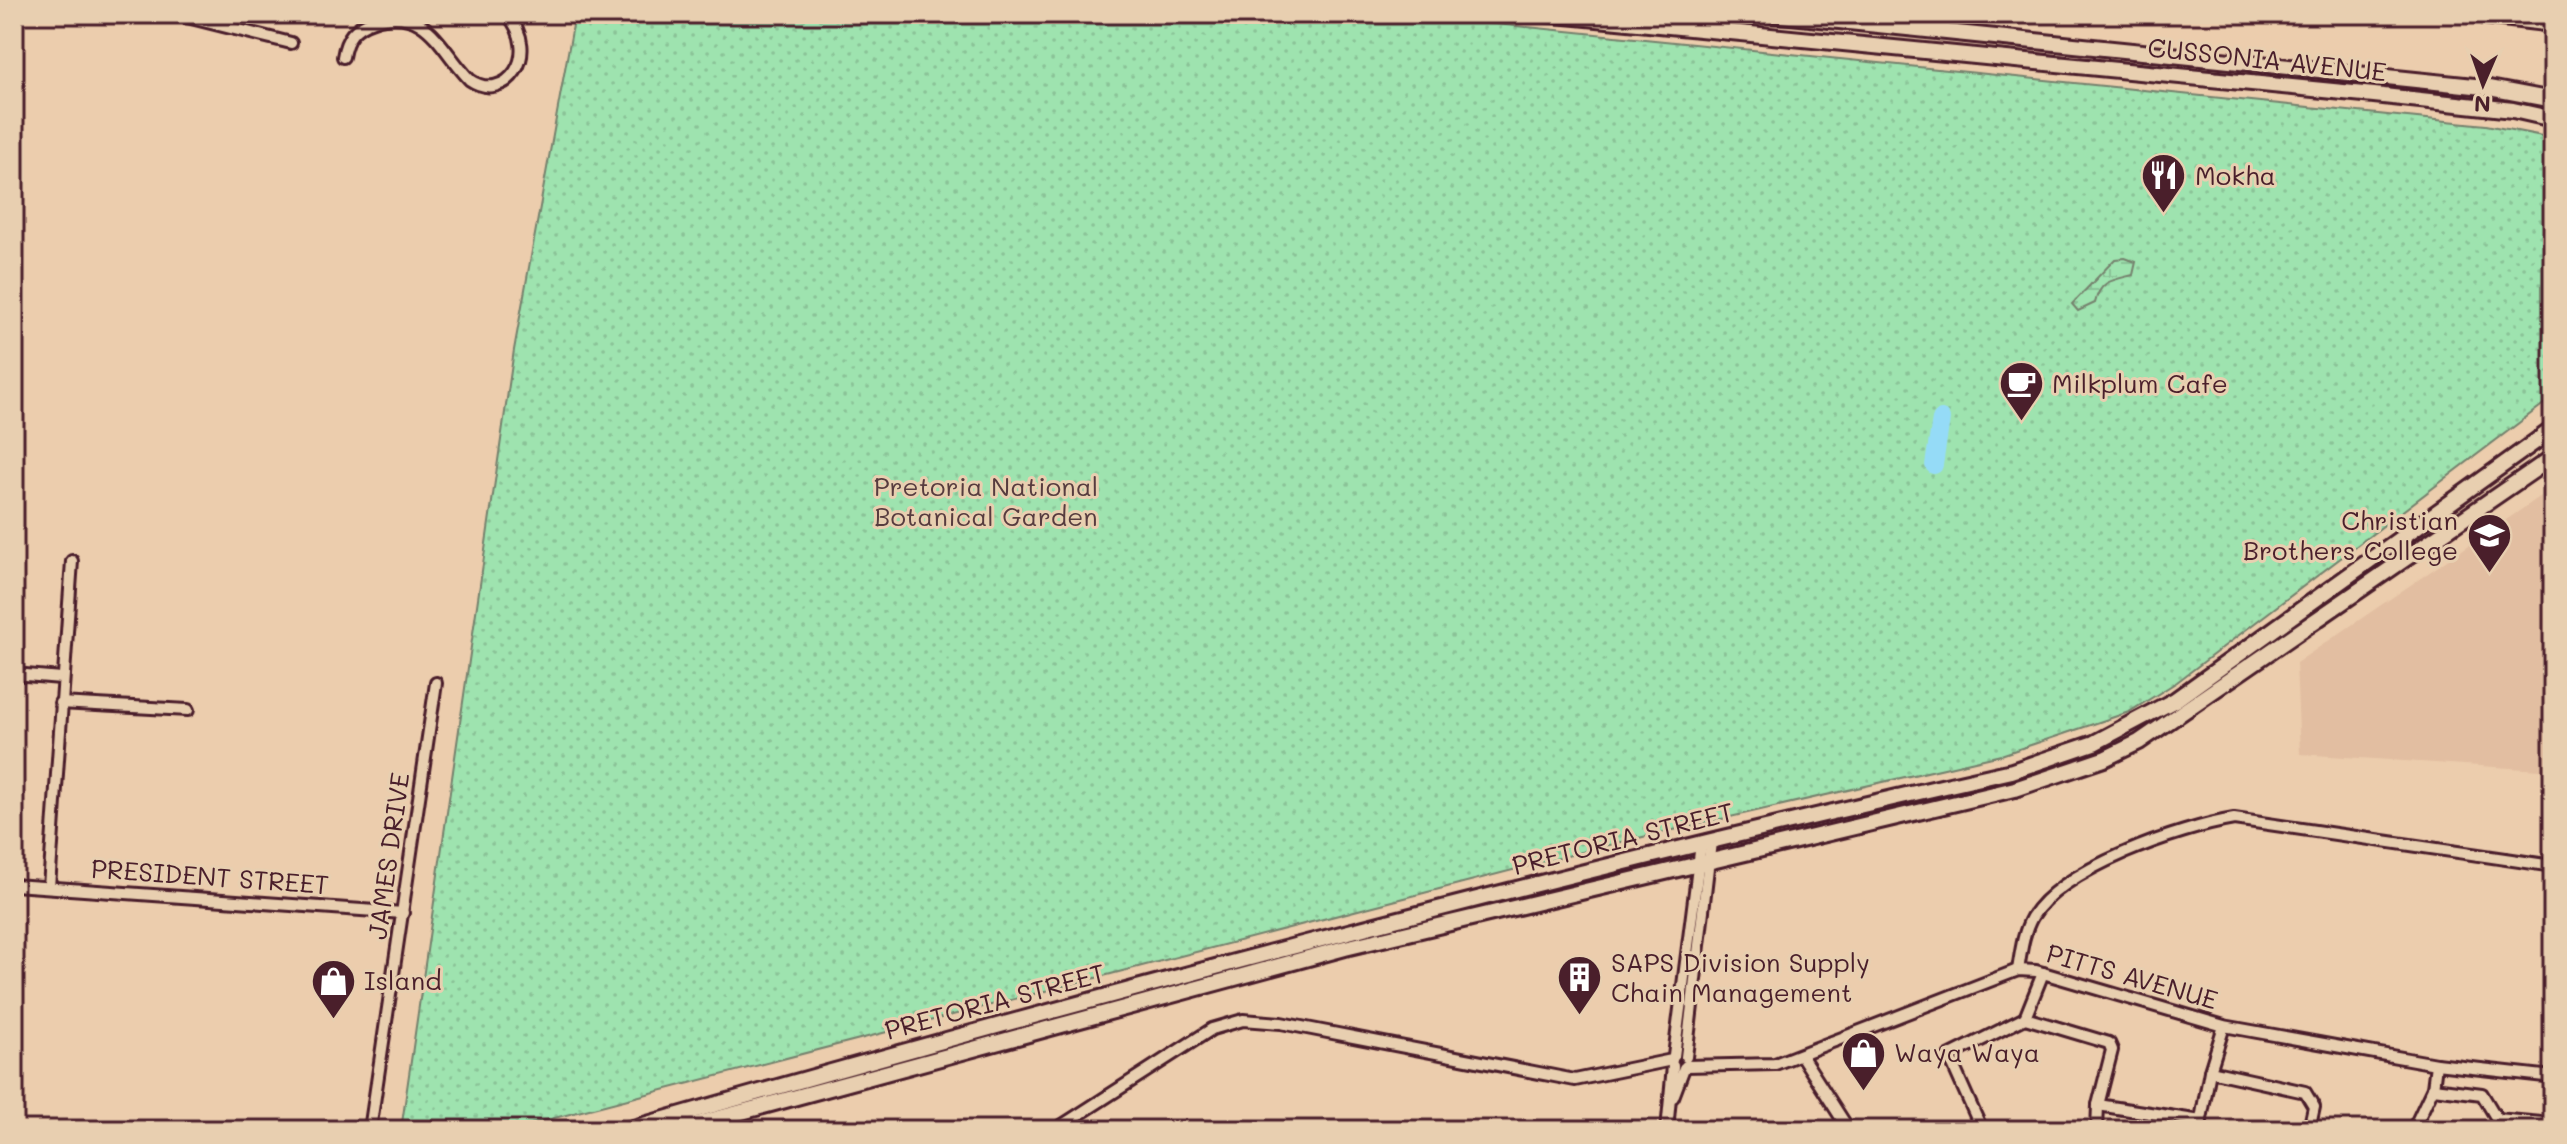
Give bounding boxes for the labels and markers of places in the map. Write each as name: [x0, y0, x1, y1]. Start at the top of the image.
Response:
restaurant icon: Mokha: [2140, 152, 2188, 215]
place label: Mokha: [2195, 158, 2276, 192]
cafe icon: Milkplum Cafe: [1997, 360, 2045, 423]
place label: Milkplum Cafe: [2052, 366, 2228, 400]
place label: Christian Brothers College: [2243, 503, 2458, 567]
school or university icon: Christian Brothers College: [2465, 512, 2513, 575]
place label: SAPS Division Supply Chain Management: [1611, 945, 1870, 1009]
building icon: SAPS Division Supply Chain Management: [1556, 954, 1604, 1017]
shop icon: Island: [309, 957, 357, 1020]
place label: Island: [364, 963, 442, 997]
shop icon: Waya Waya: [1839, 1029, 1887, 1092]
place label: Waya Waya: [1894, 1035, 2040, 1069]

